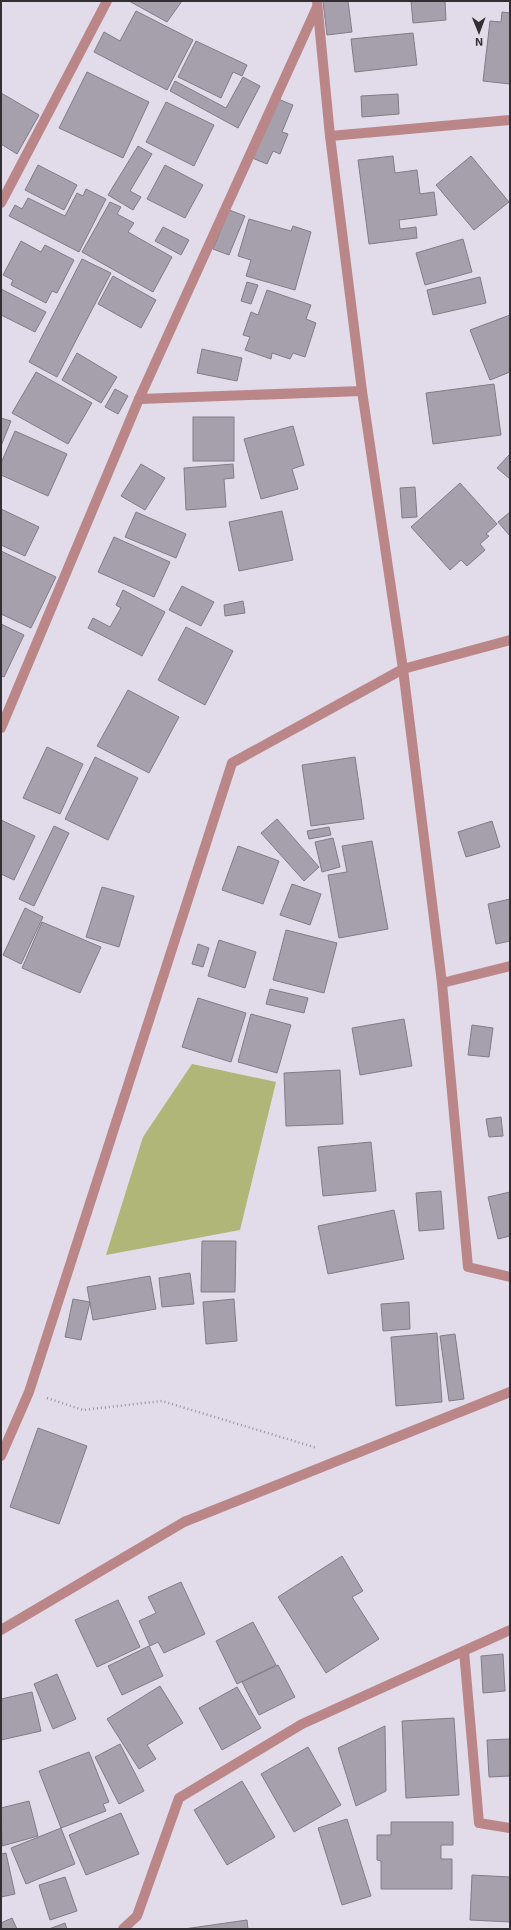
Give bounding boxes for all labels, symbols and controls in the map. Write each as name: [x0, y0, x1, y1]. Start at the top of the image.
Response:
north arrow: [459, 12, 499, 52]
text: N: [475, 36, 483, 49]

